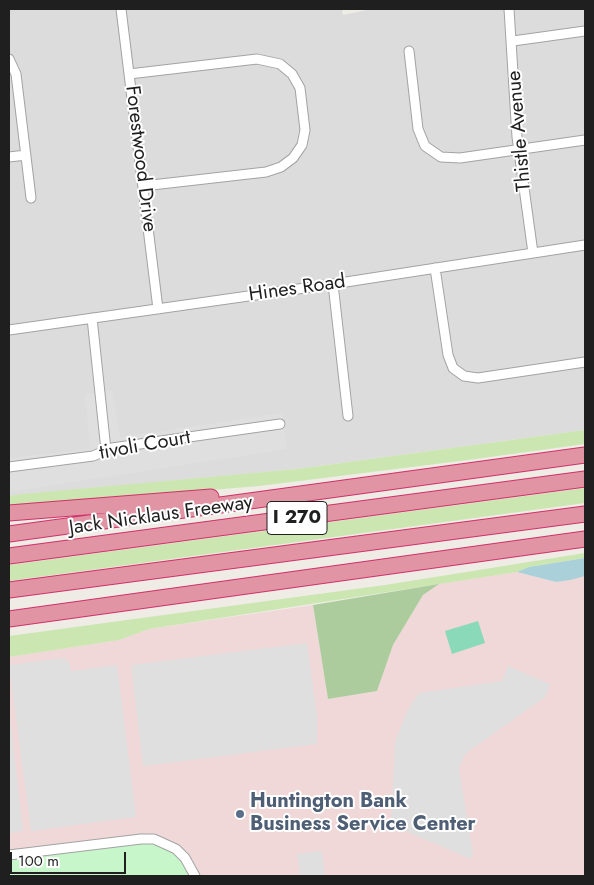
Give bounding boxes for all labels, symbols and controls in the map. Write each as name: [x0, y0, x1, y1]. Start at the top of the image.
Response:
street label: Thistle Avenue: [503, 70, 537, 192]
street label: Forestwood Drive: [119, 85, 161, 233]
street label: Hines Road: [247, 270, 347, 308]
street label: tivoli Court: [98, 426, 192, 466]
street label: Jack Nicklaus Freeway: [68, 491, 254, 541]
road number: I 270: [267, 502, 327, 534]
place label: Huntington Bank Business Service Center: [250, 790, 476, 837]
marker: Huntington Bank Business Service Center: [234, 808, 246, 820]
scale bar: [12, 842, 129, 874]
text: 100 m: [18, 850, 59, 872]

